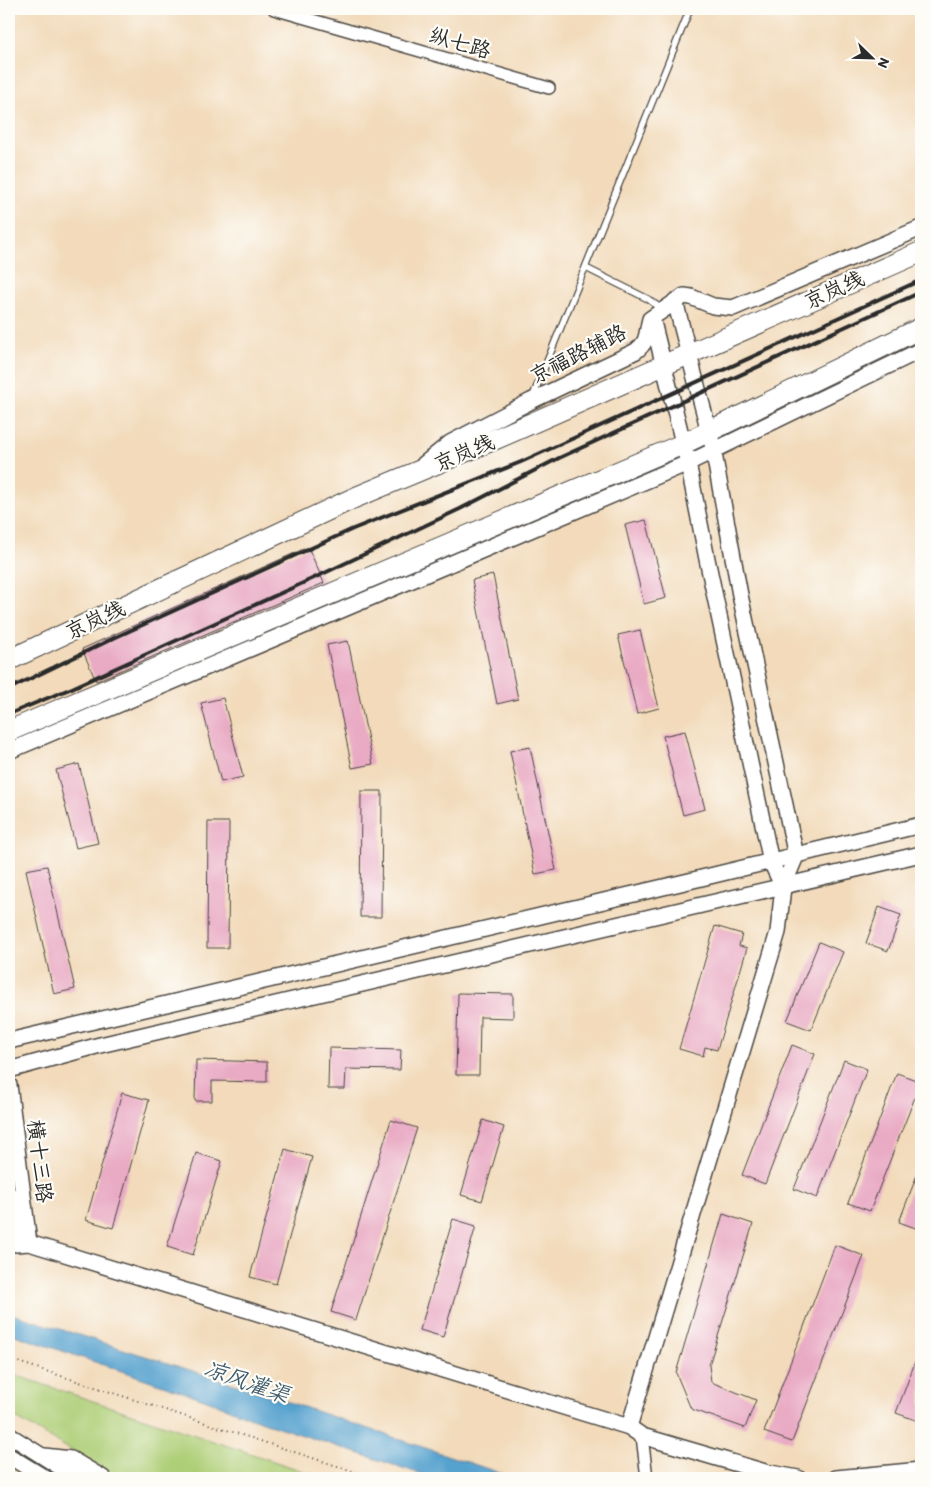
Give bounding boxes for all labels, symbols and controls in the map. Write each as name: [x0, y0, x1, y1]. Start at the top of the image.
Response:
street label: 纵七路: [426, 22, 494, 63]
north arrow: [848, 32, 898, 82]
text: N: [874, 55, 893, 71]
street label: 京岚线: [800, 265, 868, 314]
street label: 京福路辅路: [525, 319, 630, 389]
street label: 京岚线: [430, 429, 498, 476]
street label: 京岚线: [61, 595, 129, 644]
street label: 横十三路: [23, 1118, 58, 1204]
water label: 凉风灌渠: [201, 1354, 295, 1409]

